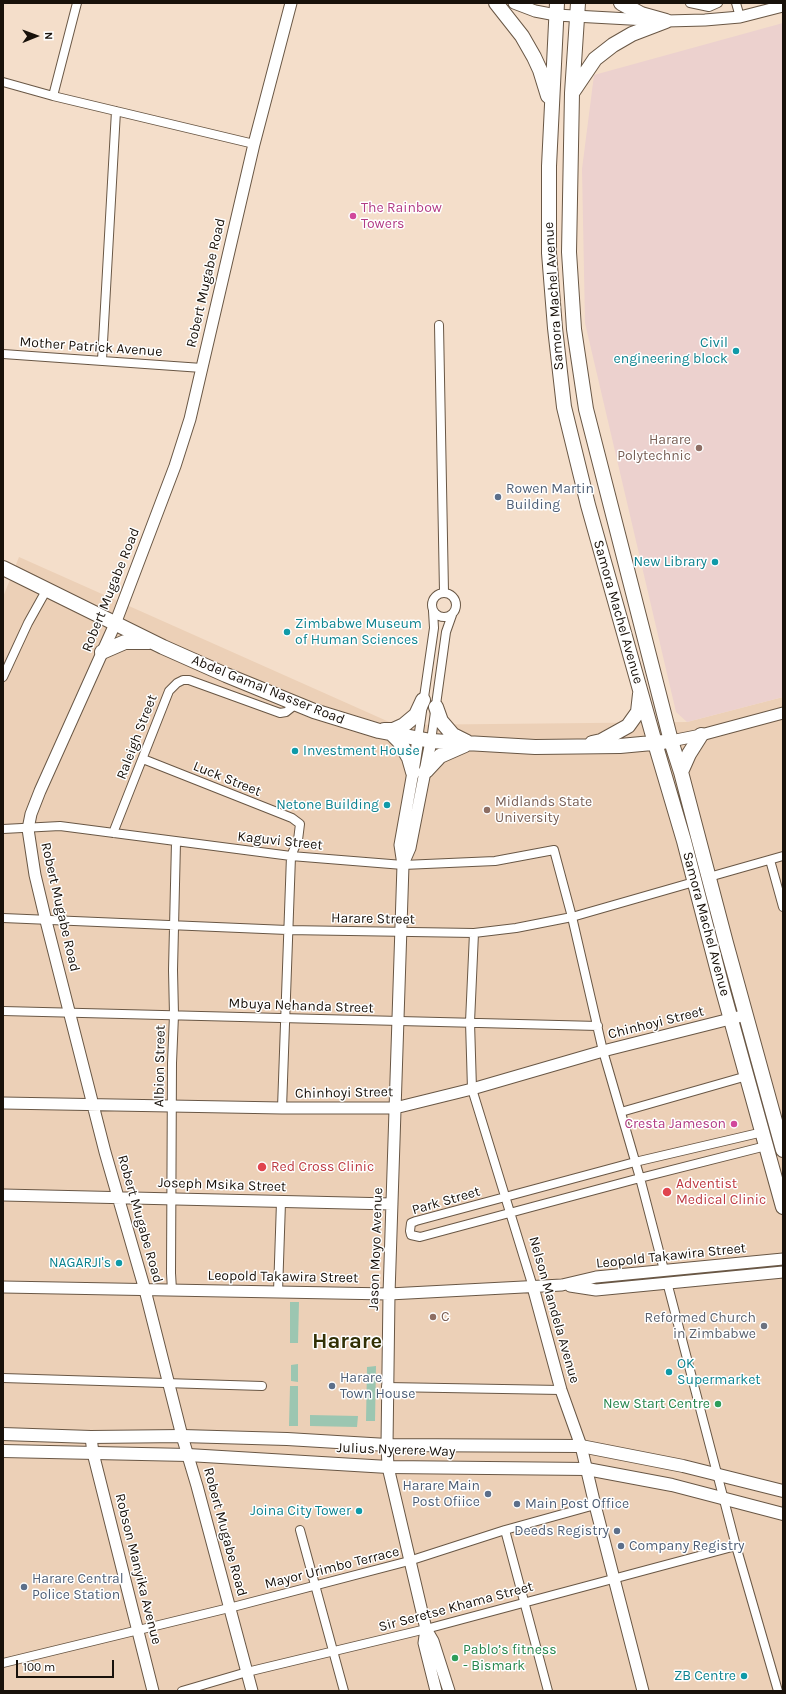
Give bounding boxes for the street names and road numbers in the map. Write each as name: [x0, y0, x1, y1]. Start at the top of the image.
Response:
street label: Robert Mugabe Road: [183, 217, 229, 349]
street label: Samora Machel Avenue: [540, 221, 568, 371]
street label: Mother Patrick Avenue: [19, 334, 163, 360]
street label: Robert Mugabe Road: [78, 526, 144, 654]
street label: Samora Machel Avenue: [589, 538, 647, 686]
street label: Abdel Gamal Nasser Road: [189, 652, 347, 728]
street label: Raleigh Street: [113, 692, 161, 782]
street label: Luck Street: [191, 758, 263, 800]
street label: Kaguvi Street: [237, 828, 323, 854]
street label: Robert Mugabe Road: [37, 841, 83, 973]
street label: Samora Machel Avenue: [679, 850, 733, 998]
street label: Harare Street: [331, 910, 415, 928]
street label: Mbuya Nehanda Street: [228, 995, 374, 1017]
street label: Chinhoyi Street: [606, 1003, 706, 1043]
street label: Albion Street: [151, 1025, 169, 1107]
street label: Chinhoyi Street: [295, 1084, 393, 1102]
street label: Robert Mugabe Road: [114, 1153, 166, 1285]
street label: Joseph Msika Street: [157, 1174, 287, 1196]
street label: Park Street: [410, 1183, 482, 1219]
street label: Jason Moyo Avenue: [365, 1187, 387, 1311]
street label: Nelson Mandela Avenue: [525, 1235, 583, 1385]
street label: Leopold Takawira Street: [595, 1240, 747, 1272]
street label: Leopold Takawira Street: [208, 1267, 358, 1287]
street label: Julius Nyerere Way: [336, 1440, 456, 1460]
street label: Robert Mugabe Road: [200, 1466, 250, 1598]
street label: Robson Manyika Avenue: [111, 1492, 165, 1646]
street label: Mayor Urimbo Terrace: [263, 1543, 401, 1593]
street label: Sir Seretse Khama Street: [377, 1578, 535, 1636]

